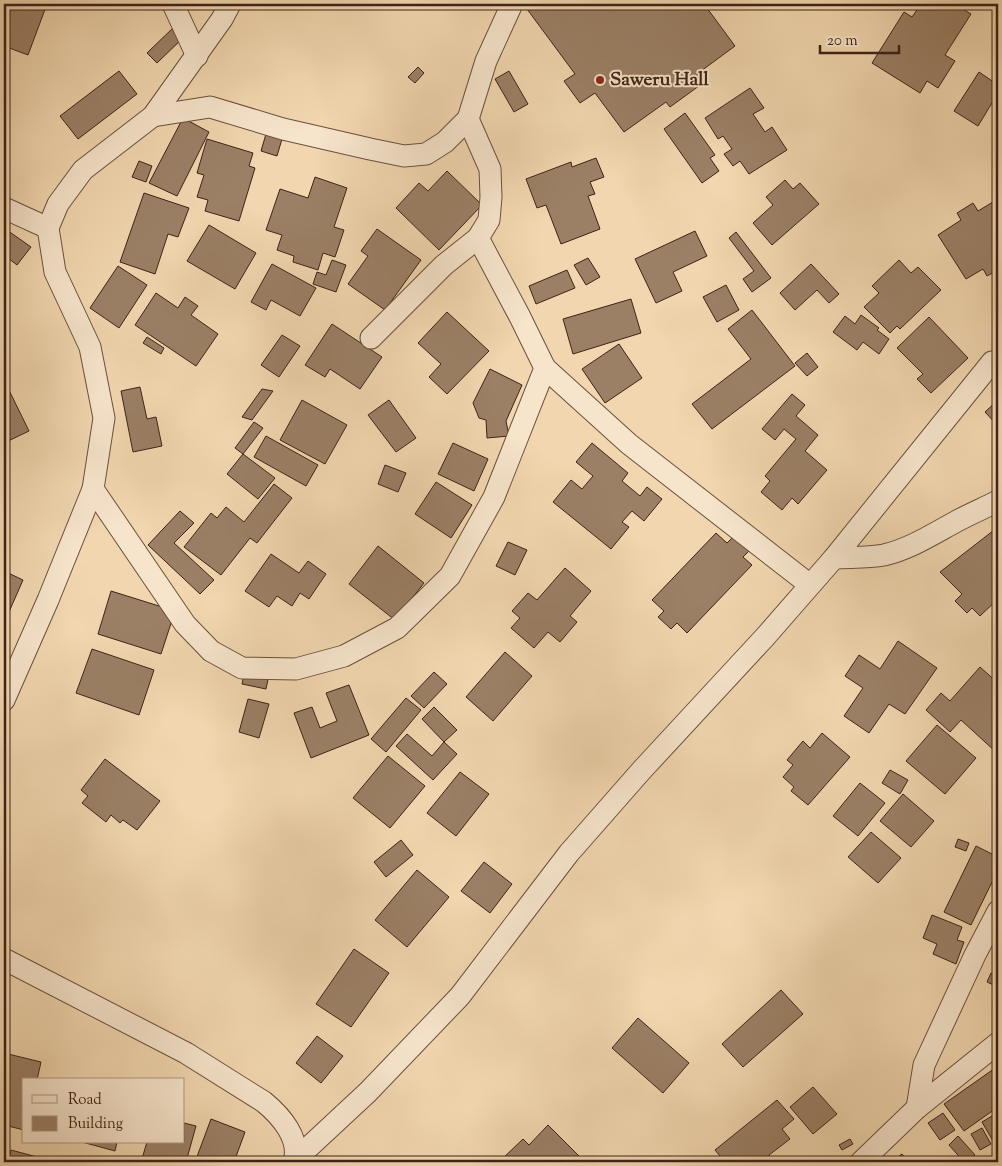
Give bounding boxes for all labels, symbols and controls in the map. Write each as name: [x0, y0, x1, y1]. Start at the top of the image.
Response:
scale bar: [820, 22, 898, 54]
text: 20 m: [827, 31, 858, 52]
place label: Saweru Hall: [610, 67, 710, 94]
marker: Saweru Hall: [594, 74, 606, 86]
legend: [22, 1078, 185, 1144]
text: Road: [68, 1090, 102, 1111]
text: Building: [68, 1114, 123, 1135]

